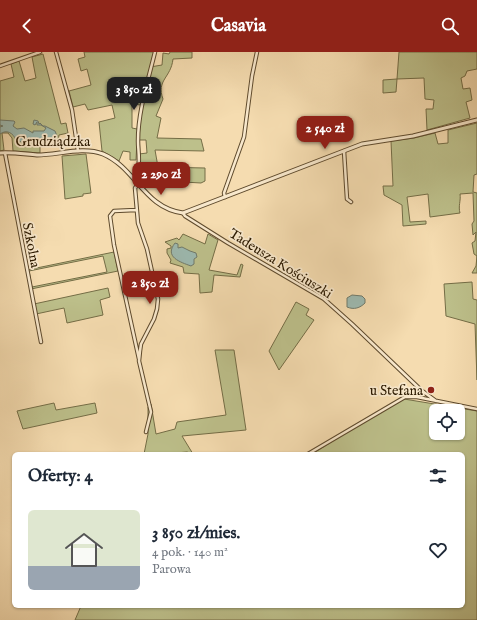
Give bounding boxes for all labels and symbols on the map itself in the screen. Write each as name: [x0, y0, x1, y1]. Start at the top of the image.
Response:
pin: 3 850 zł: [93, 77, 175, 111]
pin: 2 540 zł: [284, 116, 366, 150]
street label: Grudziądzka: [16, 133, 91, 151]
pin: 2 290 zł: [120, 162, 202, 196]
street label: Szkolna: [18, 221, 44, 270]
street label: Tadeusza Kościuszki: [225, 225, 336, 303]
pin: 2 850 zł: [109, 271, 191, 305]
place label: u Stefana: [370, 382, 424, 400]
marker: u Stefana: [426, 385, 436, 395]

